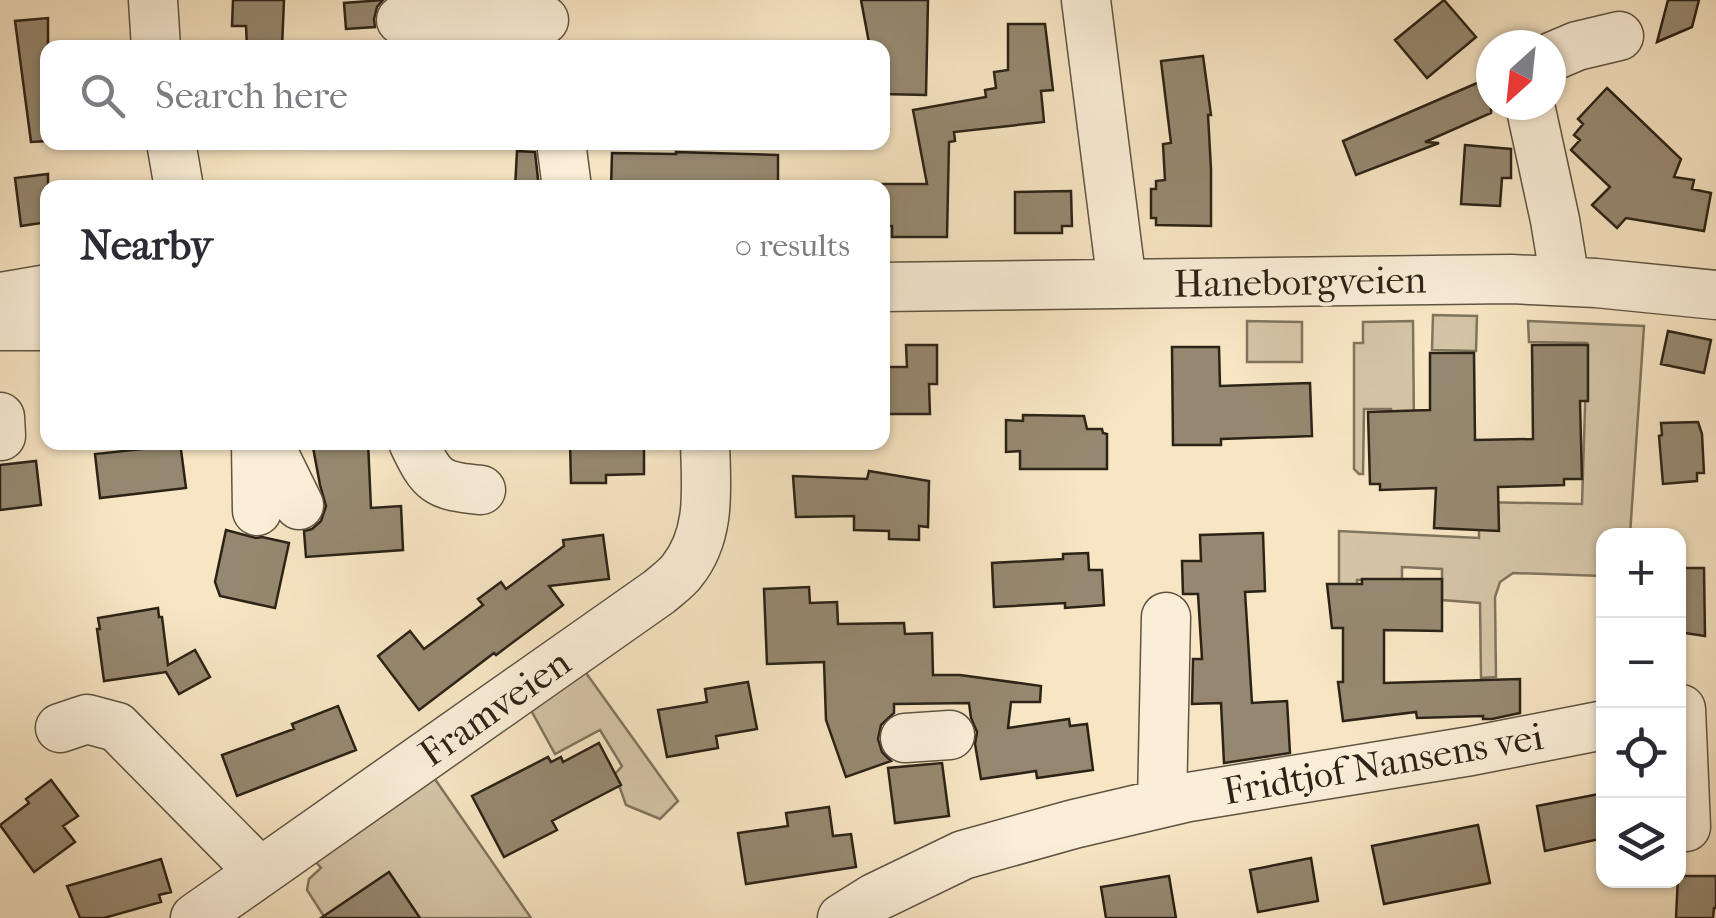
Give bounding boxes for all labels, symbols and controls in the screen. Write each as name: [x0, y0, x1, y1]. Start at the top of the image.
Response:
north arrow: [1476, 30, 1566, 120]
search box: [40, 40, 890, 150]
icon: search: [75, 68, 130, 123]
text: Search here: [155, 73, 348, 118]
text: Nearby: [80, 221, 212, 270]
text: 0 results: [734, 227, 850, 264]
street label: Haneborgveien: [1173, 257, 1427, 307]
map controls: [1596, 528, 1686, 888]
button: +: [1596, 528, 1686, 618]
button: −: [1596, 618, 1686, 708]
street label: Framveien: [411, 640, 579, 776]
button: locate: [1596, 708, 1686, 798]
street label: Fridtjof Nansens vei: [1220, 714, 1546, 814]
button: layers: [1596, 798, 1686, 888]

